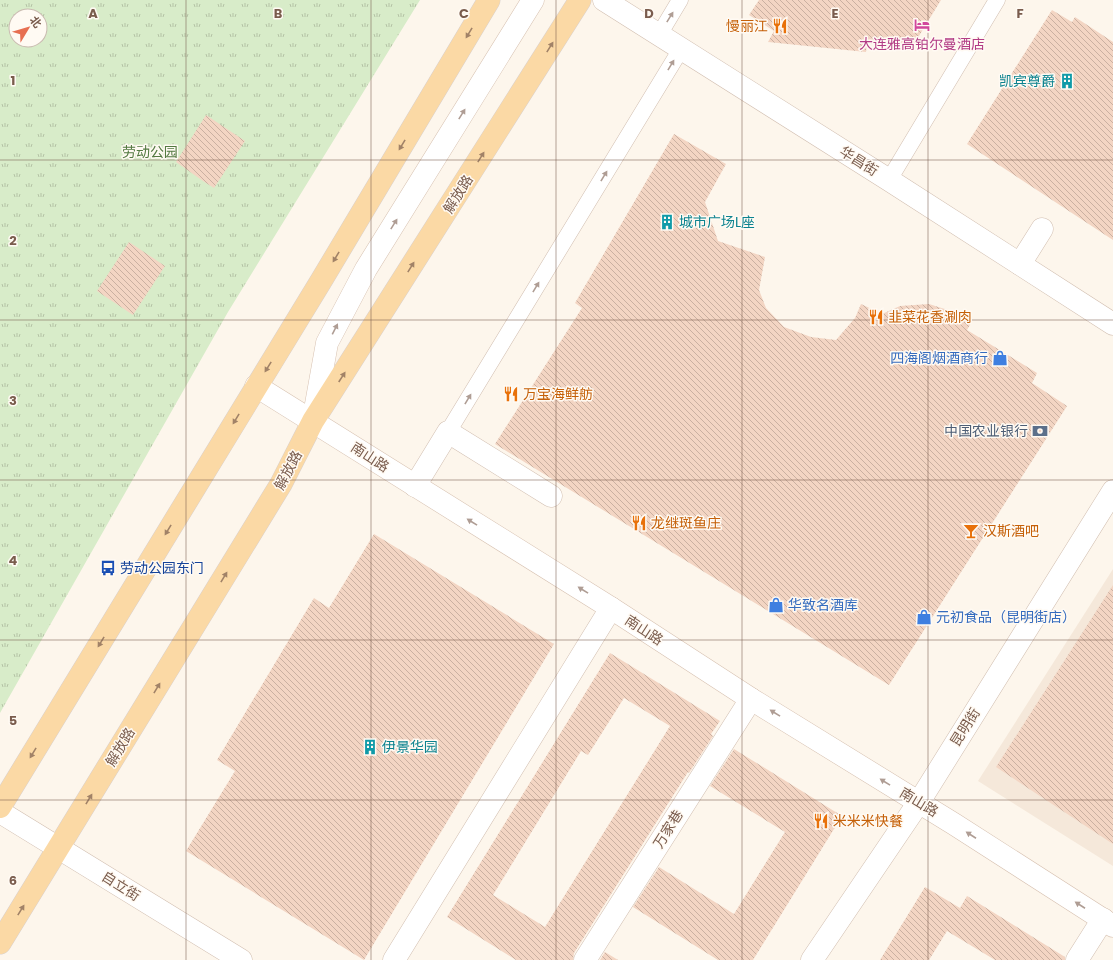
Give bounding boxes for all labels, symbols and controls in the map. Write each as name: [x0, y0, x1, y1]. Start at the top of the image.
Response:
text: A: [88, 4, 98, 23]
text: B: [274, 4, 283, 23]
text: C: [459, 4, 469, 23]
text: D: [644, 4, 654, 23]
text: E: [831, 4, 839, 23]
text: F: [1016, 4, 1024, 23]
north arrow: [8, 8, 48, 48]
one-way arrow: [666, 11, 673, 23]
text: 北: [26, 13, 46, 31]
place label: 慢丽江: [726, 16, 768, 36]
hotel icon: 大连雅高铂尔曼酒店: [913, 16, 931, 34]
restaurant icon: 慢丽江: [771, 17, 789, 35]
one-way arrow: [466, 27, 473, 39]
place label: 大连雅高铂尔曼酒店: [859, 34, 985, 54]
one-way arrow: [547, 41, 554, 53]
one-way arrow: [668, 59, 675, 71]
text: 1: [11, 71, 15, 90]
place label: 凯宾尊爵: [999, 71, 1055, 91]
building icon: 凯宾尊爵: [1058, 72, 1076, 90]
one-way arrow: [458, 109, 466, 119]
one-way arrow: [399, 139, 406, 151]
street label: 华昌街: [836, 141, 882, 181]
park label: 劳动公园: [122, 142, 178, 162]
one-way arrow: [477, 152, 485, 162]
one-way arrow: [600, 170, 607, 182]
street label: 解放路: [438, 171, 478, 217]
place label: 城市广场L座: [679, 212, 755, 232]
building icon: 城市广场L座: [658, 213, 676, 231]
one-way arrow: [390, 218, 397, 230]
text: 2: [9, 231, 17, 250]
one-way arrow: [332, 251, 339, 263]
one-way arrow: [408, 261, 415, 273]
one-way arrow: [532, 282, 540, 292]
place label: 韭菜花香涮肉: [888, 307, 972, 327]
restaurant icon: 韭菜花香涮肉: [867, 308, 885, 326]
one-way arrow: [331, 323, 338, 335]
place label: 四海阁烟酒商行: [890, 348, 988, 368]
shop icon: 四海阁烟酒商行: [991, 349, 1009, 367]
one-way arrow: [264, 361, 271, 373]
one-way arrow: [338, 372, 346, 382]
place label: 万宝海鲜舫: [523, 384, 593, 404]
restaurant icon: 万宝海鲜舫: [502, 385, 520, 403]
text: 3: [9, 391, 17, 410]
one-way arrow: [465, 393, 472, 404]
one-way arrow: [232, 413, 239, 425]
place label: 中国农业银行: [944, 421, 1028, 441]
bank icon: 中国农业银行: [1031, 422, 1049, 440]
street label: 南山路: [347, 437, 393, 477]
street label: 解放路: [269, 447, 307, 493]
place label: 龙继斑鱼庄: [651, 513, 721, 533]
restaurant icon: 龙继斑鱼庄: [630, 514, 648, 532]
one-way arrow: [467, 518, 477, 526]
place label: 汉斯酒吧: [983, 521, 1039, 541]
bar icon: 汉斯酒吧: [962, 522, 980, 540]
one-way arrow: [165, 524, 172, 536]
text: 4: [9, 551, 18, 570]
place label: 劳动公园东门: [120, 558, 204, 578]
bus stop icon: 劳动公园东门: [99, 559, 117, 577]
one-way arrow: [221, 571, 228, 583]
one-way arrow: [577, 587, 589, 594]
place label: 华致名酒库: [788, 595, 858, 615]
shop icon: 华致名酒库: [767, 596, 785, 614]
place label: 元初食品（昆明街店）: [936, 607, 1076, 627]
shop icon: 元初食品（昆明街店）: [915, 608, 933, 626]
street label: 南山路: [621, 610, 667, 650]
one-way arrow: [97, 636, 104, 648]
one-way arrow: [153, 682, 160, 694]
street label: 昆明街: [945, 704, 985, 750]
one-way arrow: [769, 710, 781, 717]
text: 5: [9, 711, 17, 730]
street label: 解放路: [101, 724, 139, 770]
place label: 伊景华园: [382, 737, 438, 757]
building icon: 伊景华园: [361, 738, 379, 756]
one-way arrow: [30, 747, 37, 759]
one-way arrow: [880, 778, 890, 786]
street label: 南山路: [896, 783, 942, 821]
one-way arrow: [85, 793, 92, 805]
street label: 万家巷: [648, 806, 688, 852]
place label: 米米米快餐: [833, 811, 903, 831]
restaurant icon: 米米米快餐: [812, 812, 830, 830]
one-way arrow: [965, 831, 976, 838]
street label: 自立街: [98, 866, 144, 906]
text: 6: [9, 871, 17, 890]
one-way arrow: [1074, 901, 1086, 908]
one-way arrow: [17, 904, 24, 916]

